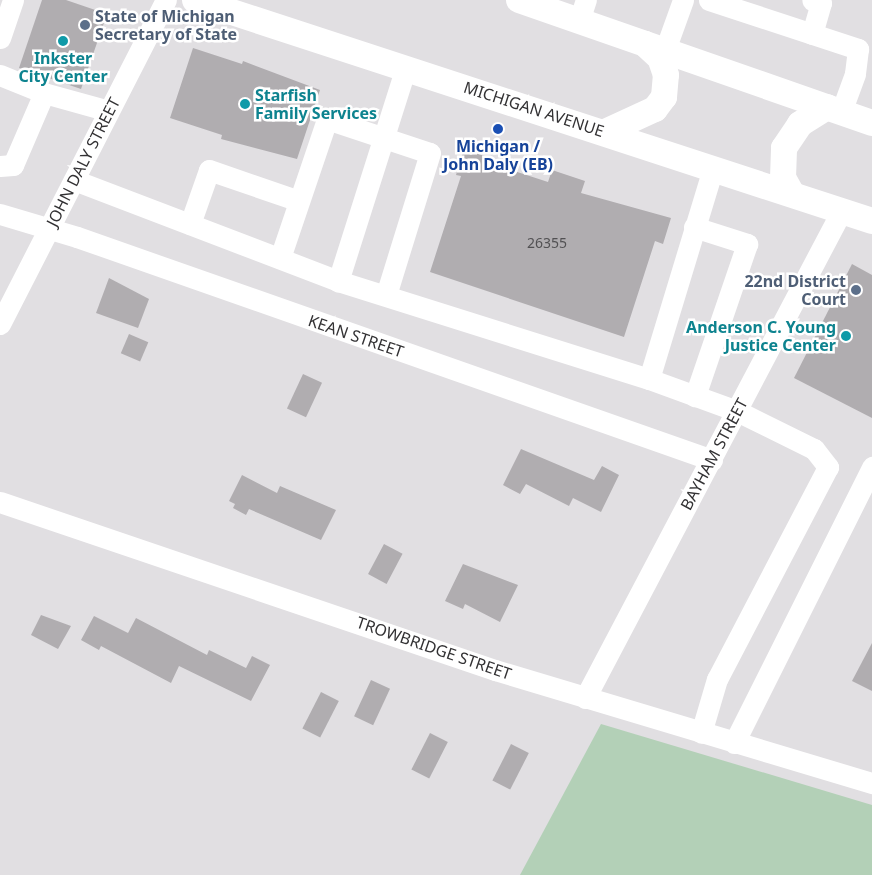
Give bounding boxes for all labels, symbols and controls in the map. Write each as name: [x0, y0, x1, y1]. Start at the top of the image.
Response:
place label: State of Michigan Secretary of State: [95, 6, 237, 44]
marker: State of Michigan Secretary of State: [79, 19, 91, 31]
marker: Inkster City Center: [57, 35, 69, 47]
place label: Inkster City Center: [18, 48, 108, 86]
street label: MICHIGAN AVENUE: [461, 77, 607, 141]
place label: Starfish Family Services: [255, 85, 377, 123]
street label: JOHN DALY STREET: [42, 94, 124, 230]
marker: Starfish Family Services: [239, 98, 251, 110]
marker: Michigan / John Daly (EB): [492, 123, 504, 135]
place label: Michigan / John Daly (EB): [443, 136, 553, 174]
house number: 26355: [527, 235, 567, 251]
place label: 22nd District Court: [744, 271, 846, 309]
marker: 22nd District Court: [850, 284, 862, 296]
street label: KEAN STREET: [306, 311, 406, 361]
place label: Anderson C. Young Justice Center: [686, 317, 836, 355]
marker: Anderson C. Young Justice Center: [840, 330, 852, 342]
street label: BAYHAM STREET: [676, 395, 752, 513]
street label: TROWBRIDGE STREET: [354, 612, 514, 684]

